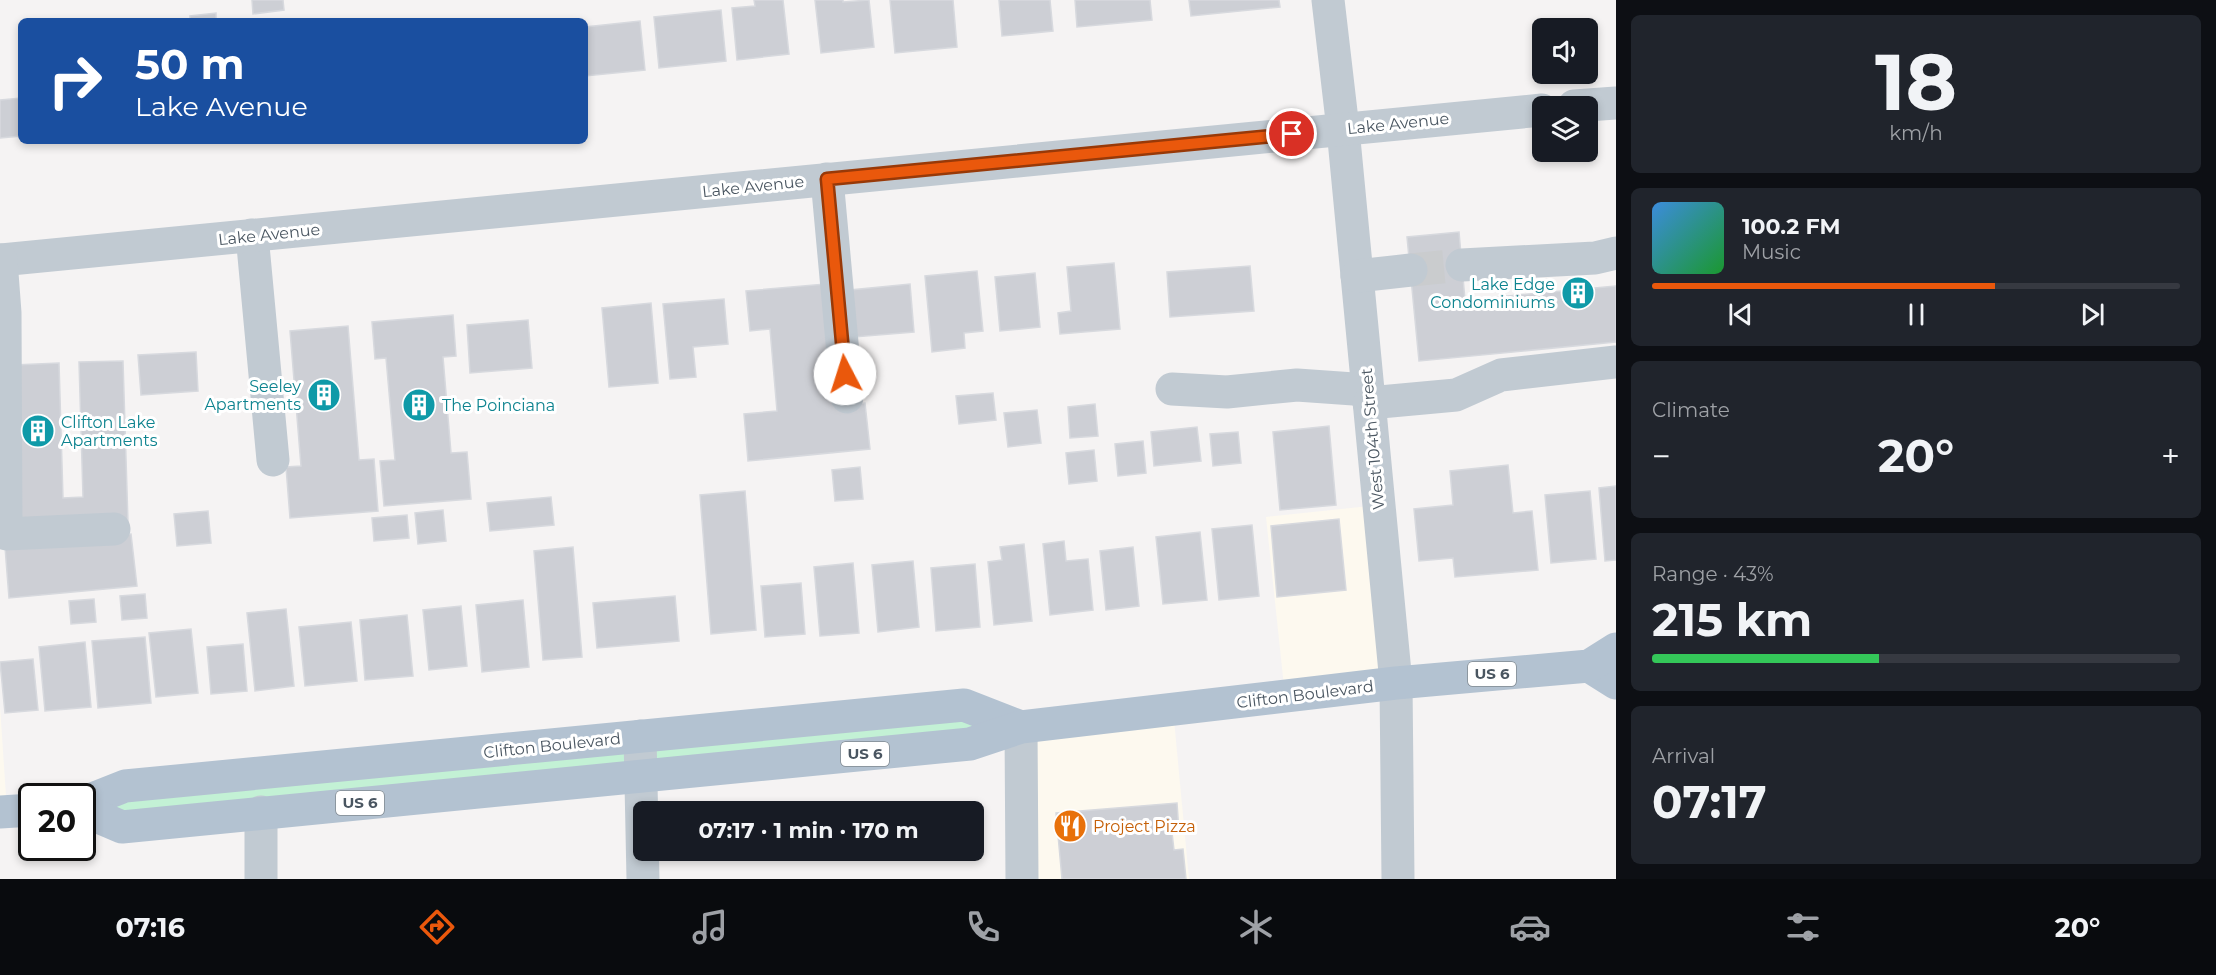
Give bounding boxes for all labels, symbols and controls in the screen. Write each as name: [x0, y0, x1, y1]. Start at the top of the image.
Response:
map controls: [1532, 18, 1598, 162]
button: sound: [1532, 18, 1598, 84]
text: 18: [1875, 34, 1957, 130]
text: 50 m: [135, 38, 244, 90]
icon: right: [36, 42, 114, 120]
text: Lake Avenue: [135, 90, 308, 123]
button: layers: [1532, 96, 1598, 162]
pin: [1266, 108, 1317, 159]
street label: Lake Avenue: [1346, 109, 1450, 138]
icon: arrive: [1275, 117, 1308, 150]
text: km/h: [1889, 121, 1943, 145]
street label: Lake Avenue: [701, 172, 805, 201]
text: 100.2 FM: [1742, 213, 1840, 240]
street label: Lake Avenue: [217, 220, 321, 249]
text: Music: [1742, 240, 1801, 264]
place label: Lake Edge Condominiums: [1430, 275, 1555, 312]
building icon: Lake Edge Condominiums: [1560, 275, 1596, 311]
icon: previous: [1724, 298, 1757, 331]
icon: pause: [1900, 298, 1933, 331]
icon: next: [2076, 298, 2109, 331]
position arrow: [813, 342, 877, 406]
street label: West 104th Street: [1357, 367, 1388, 510]
place label: Seeley Apartments: [204, 377, 301, 414]
building icon: Seeley Apartments: [306, 377, 342, 413]
building icon: The Poinciana: [401, 387, 437, 423]
place label: The Poinciana: [442, 396, 555, 415]
text: Climate: [1652, 398, 1730, 422]
building icon: Clifton Lake Apartments: [20, 413, 56, 449]
place label: Clifton Lake Apartments: [61, 413, 158, 450]
text: 20°: [1878, 428, 1954, 483]
text: −: [1652, 436, 1671, 476]
text: +: [2161, 436, 2180, 476]
text: Range · 43%: [1652, 562, 1774, 586]
text: 215 km: [1652, 592, 1812, 647]
road number: US 6: [1468, 662, 1516, 686]
street label: Clifton Boulevard: [1235, 677, 1375, 712]
street label: Clifton Boulevard: [482, 729, 622, 762]
road number: US 6: [841, 742, 889, 766]
text: Arrival: [1652, 744, 1715, 768]
text: 07:17: [1652, 774, 1767, 829]
speed limit sign: 20: [18, 783, 96, 861]
road number: US 6: [336, 791, 384, 815]
restaurant icon: Project Pizza: [1052, 808, 1088, 844]
text: 07:17 · 1 min · 170 m: [698, 817, 919, 844]
place label: Project Pizza: [1093, 817, 1196, 836]
icon: directions: [416, 906, 458, 948]
icon: music: [689, 906, 731, 948]
icon: phone: [962, 906, 1004, 948]
icon: climate: [1235, 906, 1277, 948]
icon: car: [1509, 906, 1551, 948]
icon: filters: [1782, 906, 1824, 948]
text: 07:16: [116, 911, 185, 944]
text: 20°: [2055, 911, 2100, 944]

